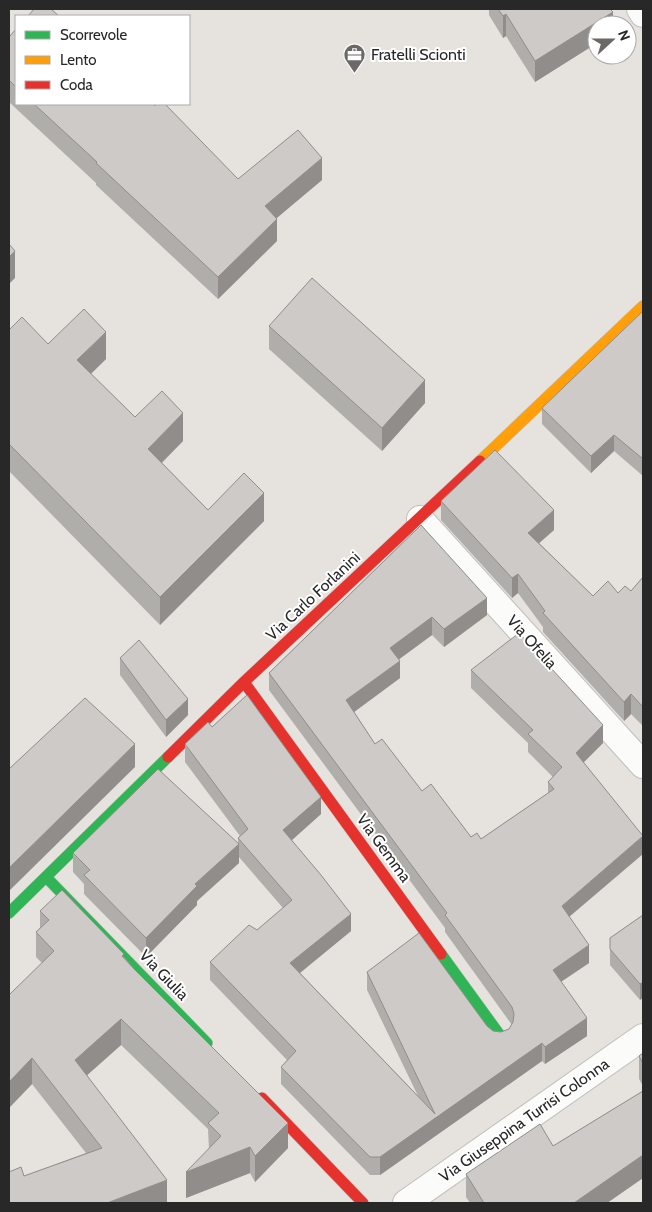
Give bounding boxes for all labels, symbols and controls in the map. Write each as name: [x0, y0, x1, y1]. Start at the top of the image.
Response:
legend: [15, 15, 190, 105]
north arrow: [587, 15, 637, 65]
text: Scorrevole: [60, 26, 128, 44]
text: N: [614, 27, 634, 43]
office icon: Fratelli Scionti: [343, 42, 367, 73]
place label: Fratelli Scionti: [371, 45, 466, 64]
text: Lento: [60, 51, 97, 69]
text: Coda: [60, 76, 94, 94]
street label: Via Carlo Forlanini: [262, 548, 364, 644]
street label: Via Ofelia: [503, 611, 561, 673]
street label: Via Gemma: [353, 810, 415, 886]
street label: Via Giulia: [135, 946, 193, 1004]
street label: Via Giuseppina Turrisi Colonna: [435, 1054, 613, 1186]

